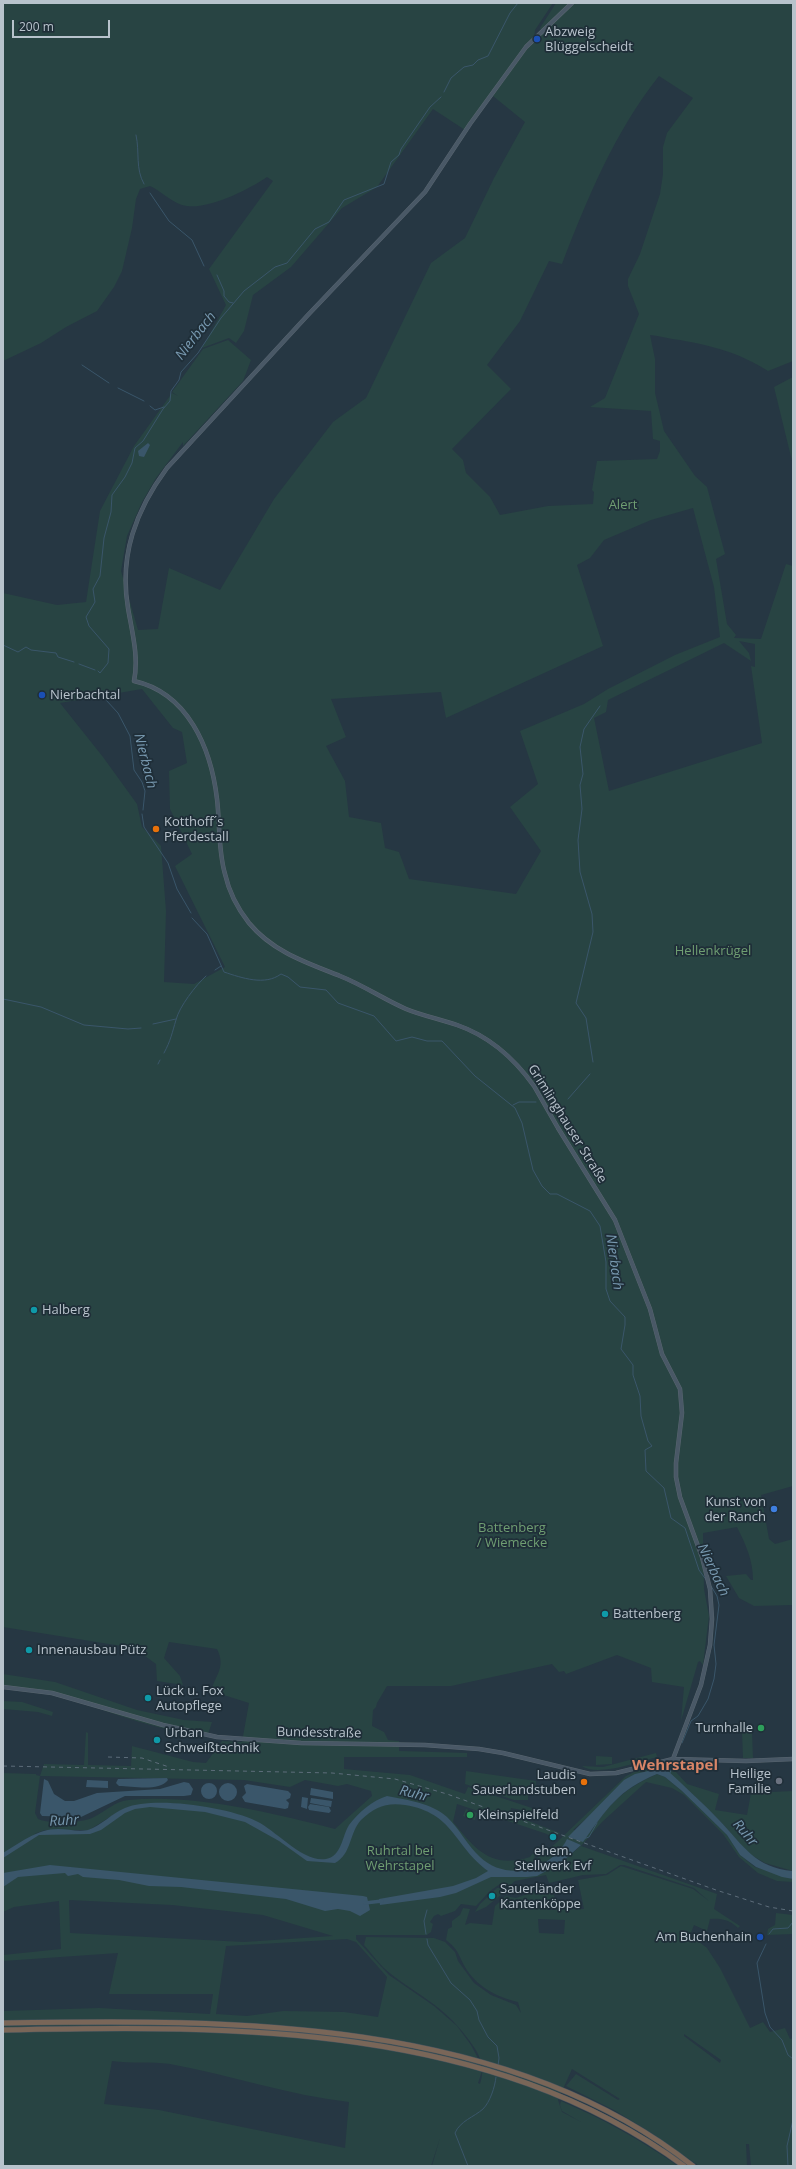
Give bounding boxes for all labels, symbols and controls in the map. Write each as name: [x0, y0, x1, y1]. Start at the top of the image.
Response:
scale bar: [14, 12, 112, 38]
text: 200 m: [19, 18, 54, 35]
place label: Abzweig Blüggelscheidt: [545, 24, 633, 55]
marker: Abzweig Blüggelscheidt: [532, 34, 542, 44]
water label: Nierbach: [172, 309, 220, 363]
park label: Alert: [609, 497, 637, 513]
place label: Nierbachtal: [50, 687, 120, 703]
marker: Nierbachtal: [37, 690, 47, 700]
water label: Nierbach: [130, 732, 160, 790]
place label: Kotthoff´s Pferdestall: [164, 814, 229, 845]
marker: Kotthoff´s Pferdestall: [151, 824, 161, 834]
park label: Hellenkrügel: [675, 943, 751, 959]
street label: Grimlinghauser Straße: [524, 1062, 610, 1186]
water label: Nierbach: [602, 1233, 626, 1291]
place label: Halberg: [42, 1302, 90, 1318]
marker: Halberg: [29, 1305, 39, 1315]
place label: Kunst von der Ranch: [705, 1494, 766, 1525]
marker: Kunst von der Ranch: [769, 1504, 779, 1514]
park label: Battenberg / Wiemecke: [477, 1520, 547, 1551]
water label: Nierbach: [693, 1541, 733, 1599]
place label: Battenberg: [613, 1606, 681, 1622]
marker: Battenberg: [600, 1609, 610, 1619]
place label: Innenausbau Pütz: [37, 1642, 146, 1658]
marker: Innenausbau Pütz: [24, 1645, 34, 1655]
place label: Lück u. Fox Autopflege: [156, 1683, 223, 1714]
marker: Lück u. Fox Autopflege: [143, 1693, 153, 1703]
place label: Turnhalle: [696, 1720, 753, 1736]
marker: Turnhalle: [756, 1723, 766, 1733]
street label: Bundesstraße: [277, 1724, 361, 1742]
place label: Urban Schweißtechnik: [165, 1725, 259, 1756]
marker: Urban Schweißtechnik: [152, 1735, 162, 1745]
district label: Wehrstapel: [632, 1757, 718, 1775]
place label: Heilige Familie: [728, 1766, 771, 1797]
place label: Laudis Sauerlandstuben: [473, 1767, 576, 1798]
marker: Heilige Familie: [774, 1776, 784, 1786]
marker: Laudis Sauerlandstuben: [579, 1777, 589, 1787]
water label: Ruhr: [398, 1782, 430, 1806]
place label: Kleinspielfeld: [478, 1807, 559, 1823]
marker: Kleinspielfeld: [465, 1810, 475, 1820]
water label: Ruhr: [49, 1812, 79, 1830]
water label: Ruhr: [729, 1816, 761, 1850]
marker: ehem. Stellwerk Evf: [548, 1832, 558, 1842]
park label: Ruhrtal bei Wehrstapel: [365, 1843, 435, 1874]
place label: ehem. Stellwerk Evf: [515, 1843, 591, 1874]
place label: Sauerländer Kantenköppe: [500, 1881, 581, 1912]
marker: Sauerländer Kantenköppe: [487, 1891, 497, 1901]
place label: Am Buchenhain: [656, 1929, 752, 1945]
marker: Am Buchenhain: [755, 1932, 765, 1942]

